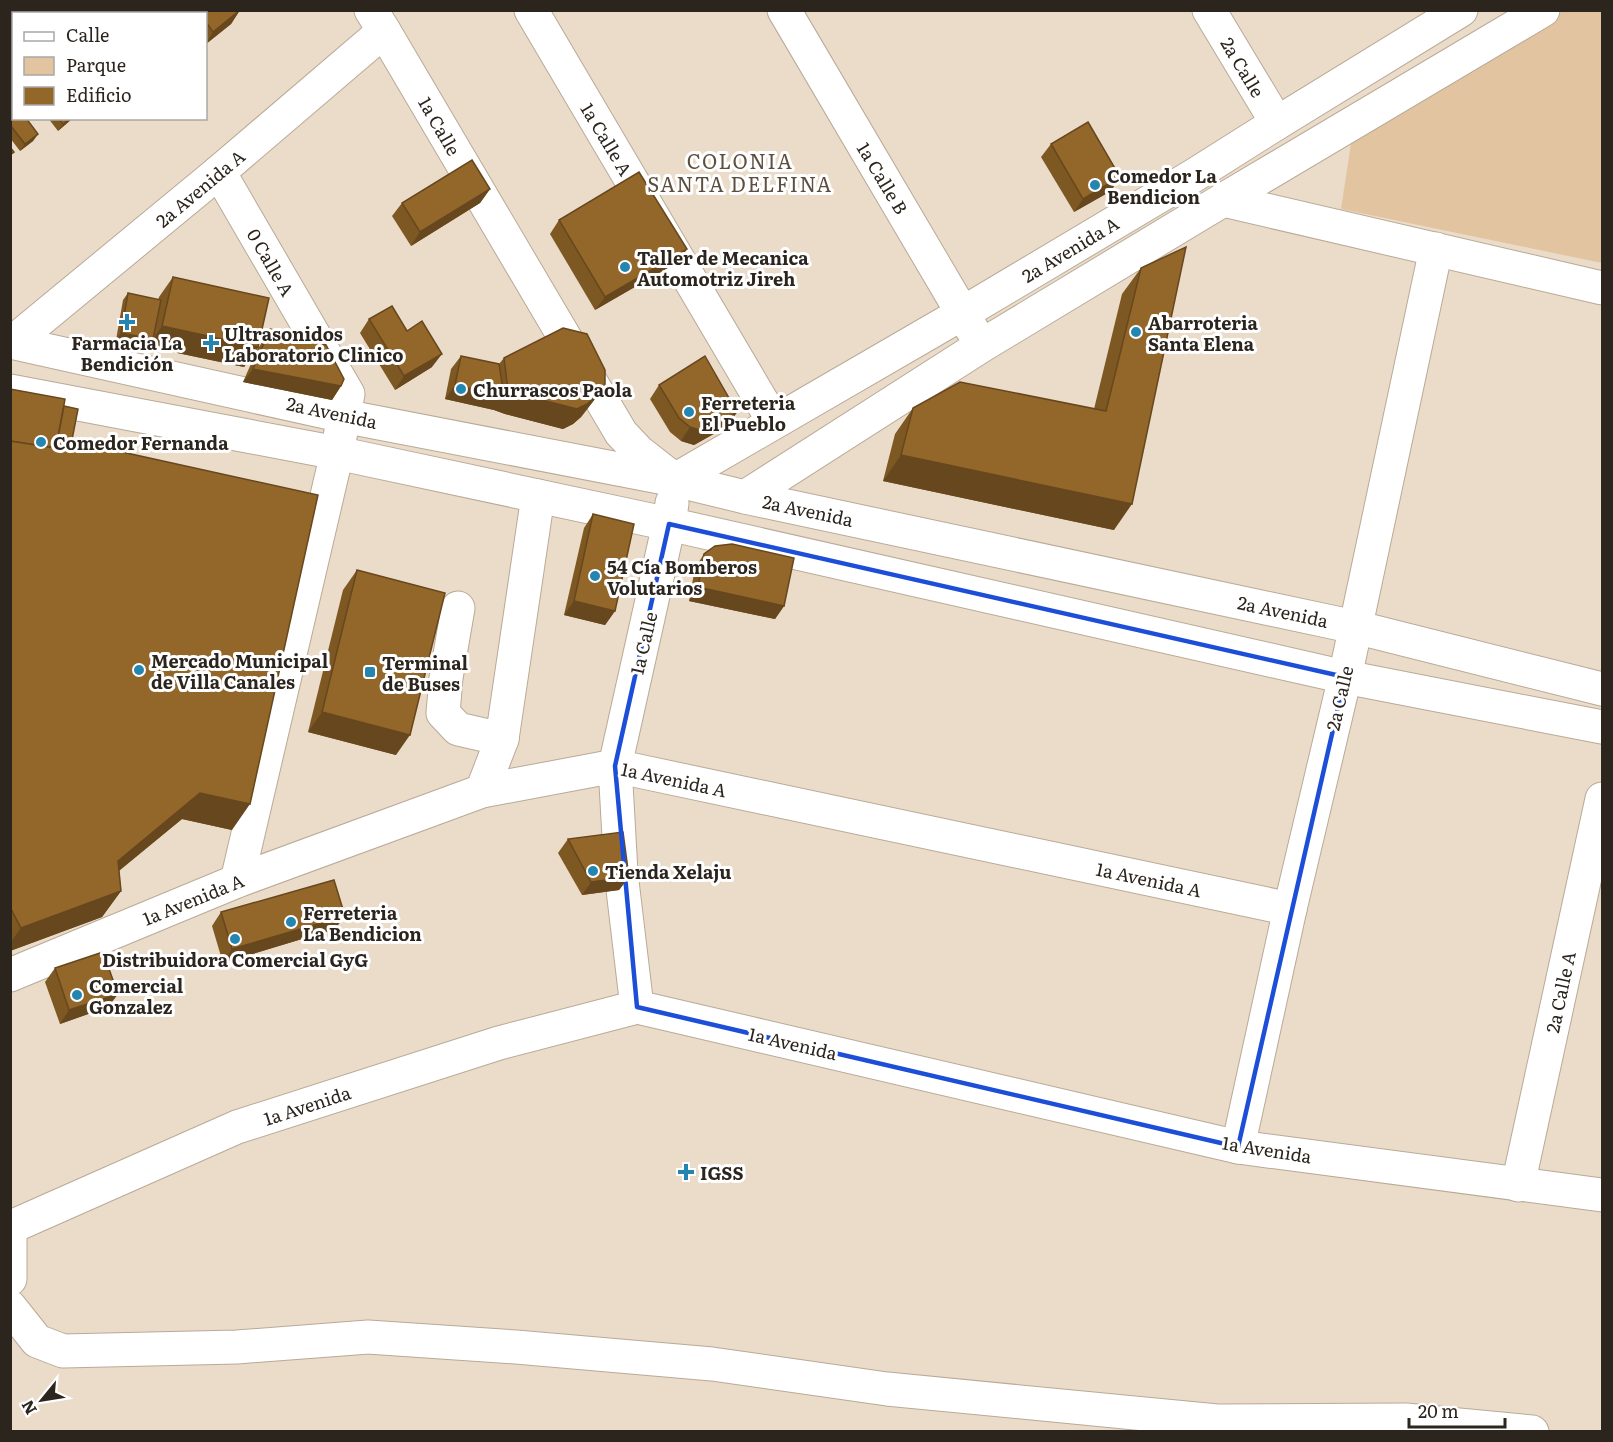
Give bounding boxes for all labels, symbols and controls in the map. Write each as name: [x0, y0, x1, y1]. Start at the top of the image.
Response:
legend: [12, 12, 207, 120]
text: Calle: [66, 21, 109, 48]
street label: 2a Calle: [1214, 32, 1272, 102]
text: Parque: [66, 51, 126, 78]
text: Edificio: [66, 81, 132, 108]
street label: 1a Calle: [412, 92, 468, 160]
street label: 1a Calle A: [575, 97, 639, 181]
street label: 1a Calle B: [851, 137, 915, 219]
street label: 2a Avenida A: [150, 143, 250, 233]
district label: COLONIA SANTA DELFINA: [647, 145, 833, 198]
place label: Comedor La Bendicion: [1107, 162, 1218, 210]
marker: Comedor La Bendicion: [1088, 178, 1102, 192]
street label: 2a Avenida A: [1016, 209, 1124, 289]
street label: 0 Calle A: [241, 223, 301, 301]
place label: Taller de Mecanica Automotriz Jireh: [637, 244, 809, 292]
marker: Taller de Mecanica Automotriz Jireh: [618, 260, 632, 274]
place label: Abarroteria Santa Elena: [1148, 309, 1259, 357]
marker: Farmacia La Bendición: [120, 315, 134, 329]
place label: Ultrasonidos Laboratorio Clinico: [224, 320, 404, 368]
marker: Abarroteria Santa Elena: [1129, 325, 1143, 339]
place label: Farmacia La Bendición: [71, 329, 183, 377]
marker: Ultrasonidos Laboratorio Clinico: [202, 334, 220, 352]
place label: Churrascos Paola: [473, 376, 633, 403]
marker: Churrascos Paola: [454, 382, 468, 396]
street label: 2a Avenida: [284, 389, 380, 435]
place label: Ferreteria El Pueblo: [701, 389, 796, 437]
marker: Ferreteria El Pueblo: [682, 405, 696, 419]
place label: Comedor Fernanda: [53, 429, 229, 456]
marker: Comedor Fernanda: [34, 435, 48, 449]
street label: 2a Avenida: [760, 487, 856, 533]
place label: 54 Cía Bomberos Volutarios: [607, 553, 757, 601]
marker: 54 Cía Bomberos Volutarios: [588, 569, 602, 583]
street label: 2a Avenida: [1235, 588, 1331, 634]
street label: 1a Calle: [623, 609, 663, 677]
place label: Mercado Municipal de Villa Canales: [151, 647, 329, 695]
place label: Terminal de Buses: [382, 649, 469, 697]
marker: Mercado Municipal de Villa Canales: [132, 663, 146, 677]
street label: 2a Calle: [1318, 663, 1360, 733]
marker: Terminal de Buses: [363, 665, 377, 679]
street label: 1a Avenida A: [619, 755, 729, 803]
street label: 1a Avenida A: [1094, 855, 1204, 903]
place label: Tienda Xelaju: [605, 858, 732, 885]
marker: Tienda Xelaju: [586, 864, 600, 878]
street label: 1a Avenida A: [138, 866, 248, 932]
place label: Ferreteria La Bendicion: [303, 899, 422, 947]
marker: Ferreteria La Bendicion: [284, 915, 298, 929]
marker: Distribuidora Comercial GyG: [228, 932, 242, 946]
place label: Distribuidora Comercial GyG: [102, 946, 368, 973]
street label: 2a Calle A: [1538, 949, 1582, 1035]
place label: Comercial Gonzalez: [89, 972, 184, 1020]
marker: Comercial Gonzalez: [70, 988, 84, 1002]
street label: 1a Avenida: [746, 1020, 840, 1066]
street label: 1a Avenida: [260, 1078, 354, 1132]
street label: 1a Avenida: [1220, 1129, 1314, 1169]
place label: IGSS: [700, 1159, 743, 1186]
marker: IGSS: [677, 1163, 695, 1181]
north arrow: [12, 1370, 72, 1430]
scale bar: [1409, 1391, 1505, 1429]
text: N: [14, 1396, 42, 1420]
text: 20 m: [1418, 1397, 1459, 1424]

